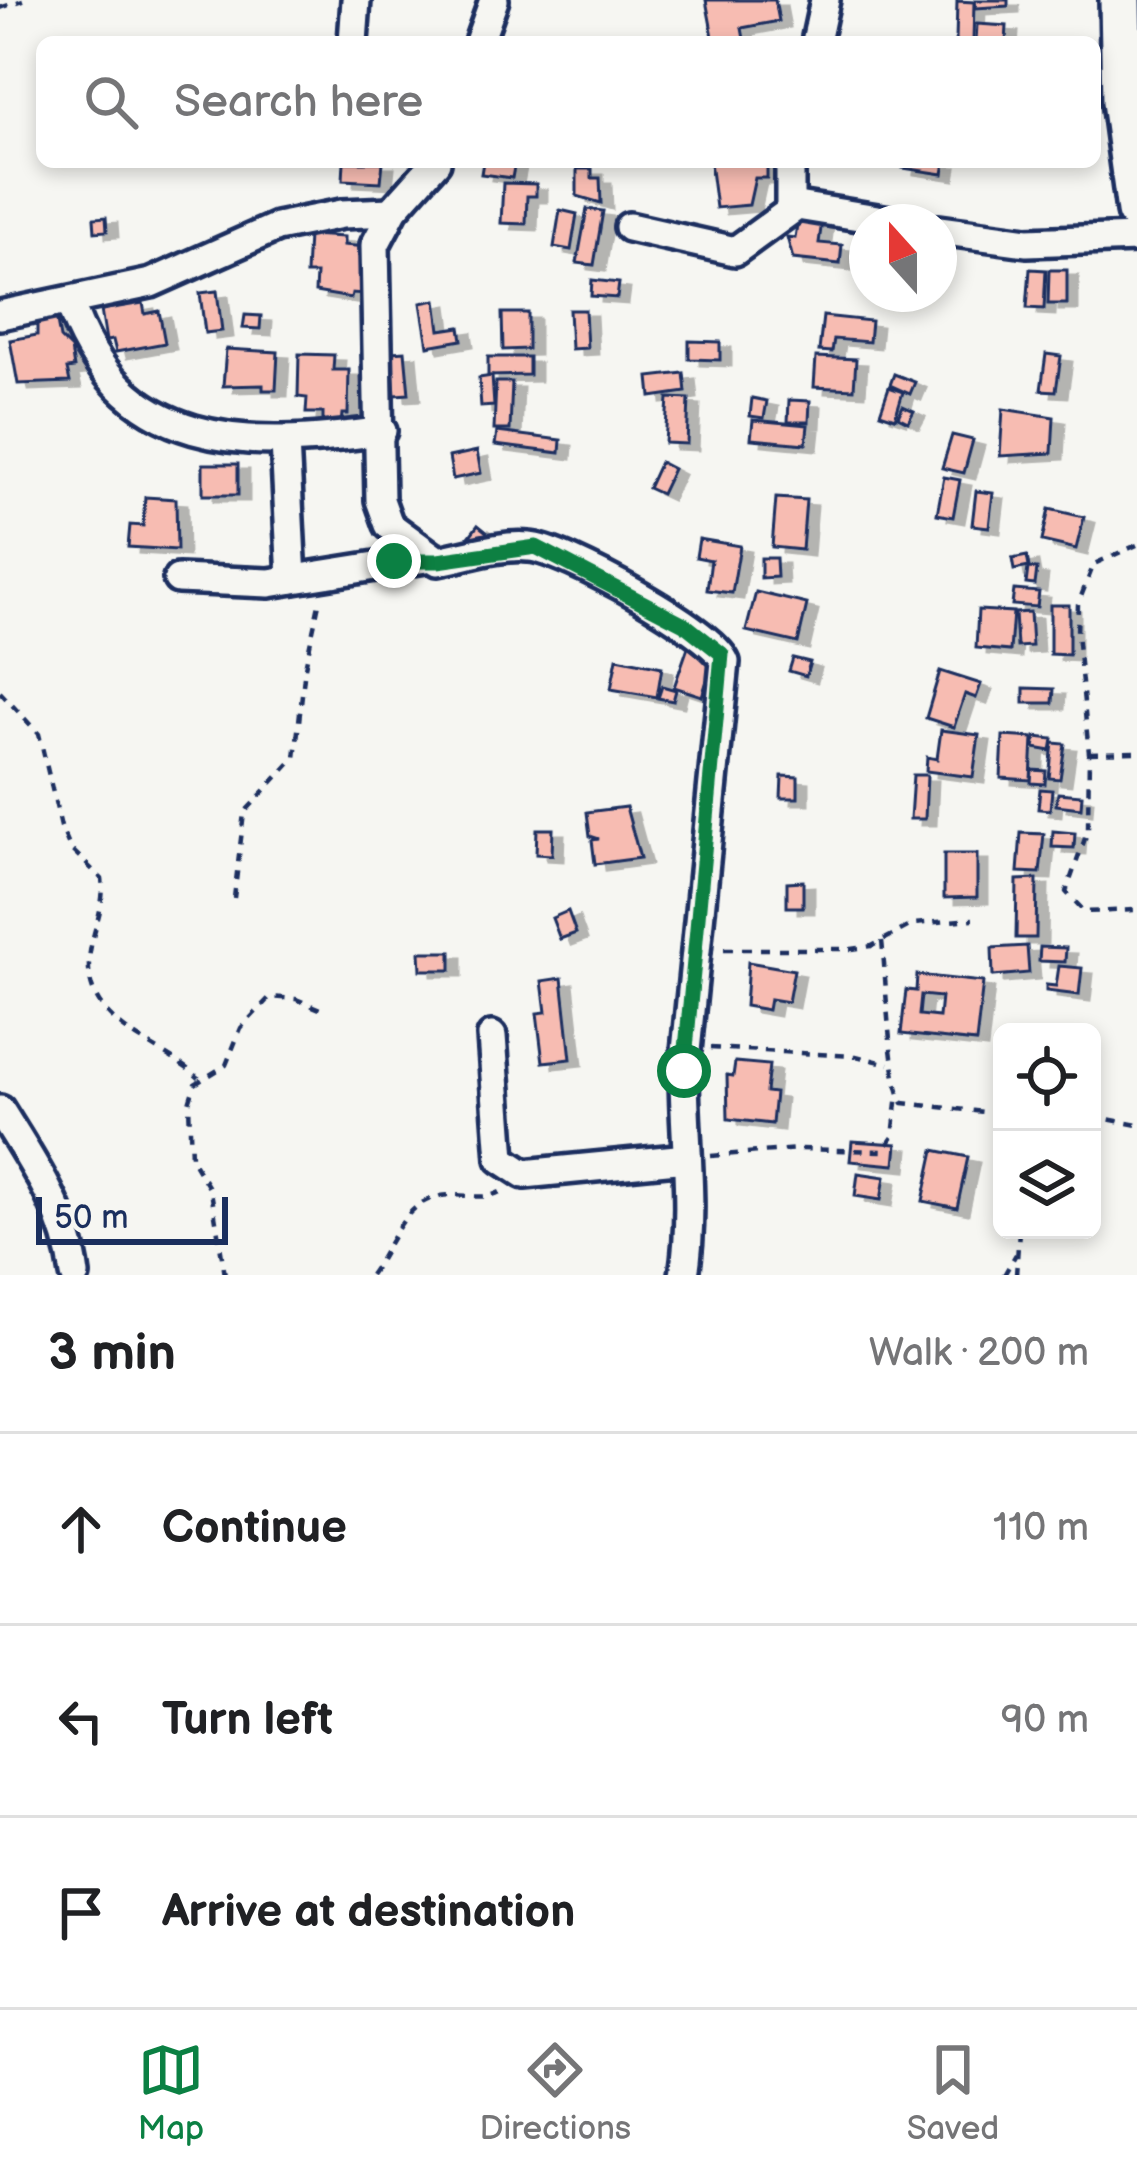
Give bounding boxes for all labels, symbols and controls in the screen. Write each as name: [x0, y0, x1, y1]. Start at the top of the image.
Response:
search box: [36, 36, 1101, 168]
icon: search: [78, 69, 144, 135]
text: Search here: [174, 75, 423, 130]
north arrow: [849, 204, 957, 312]
route end: [367, 534, 421, 588]
map controls: [993, 1023, 1101, 1239]
button: locate: [993, 1023, 1101, 1131]
route start: [657, 1044, 711, 1098]
button: layers: [993, 1131, 1101, 1239]
scale bar: [36, 1191, 228, 1244]
text: 50 m: [54, 1198, 129, 1238]
text: 3 min: [48, 1323, 176, 1384]
text: Walk · 200 m: [869, 1330, 1089, 1377]
icon: ahead: [48, 1496, 114, 1562]
text: Continue: [162, 1501, 347, 1556]
text: 110 m: [993, 1505, 1089, 1552]
icon: left: [48, 1688, 114, 1754]
text: Turn left: [162, 1693, 333, 1748]
text: 90 m: [1001, 1697, 1089, 1744]
icon: arrive: [48, 1880, 114, 1946]
text: Arrive at destination: [162, 1885, 575, 1940]
tab: Map: [138, 2037, 204, 2149]
tab: Directions: [479, 2037, 631, 2149]
tab: Saved: [907, 2037, 999, 2149]

